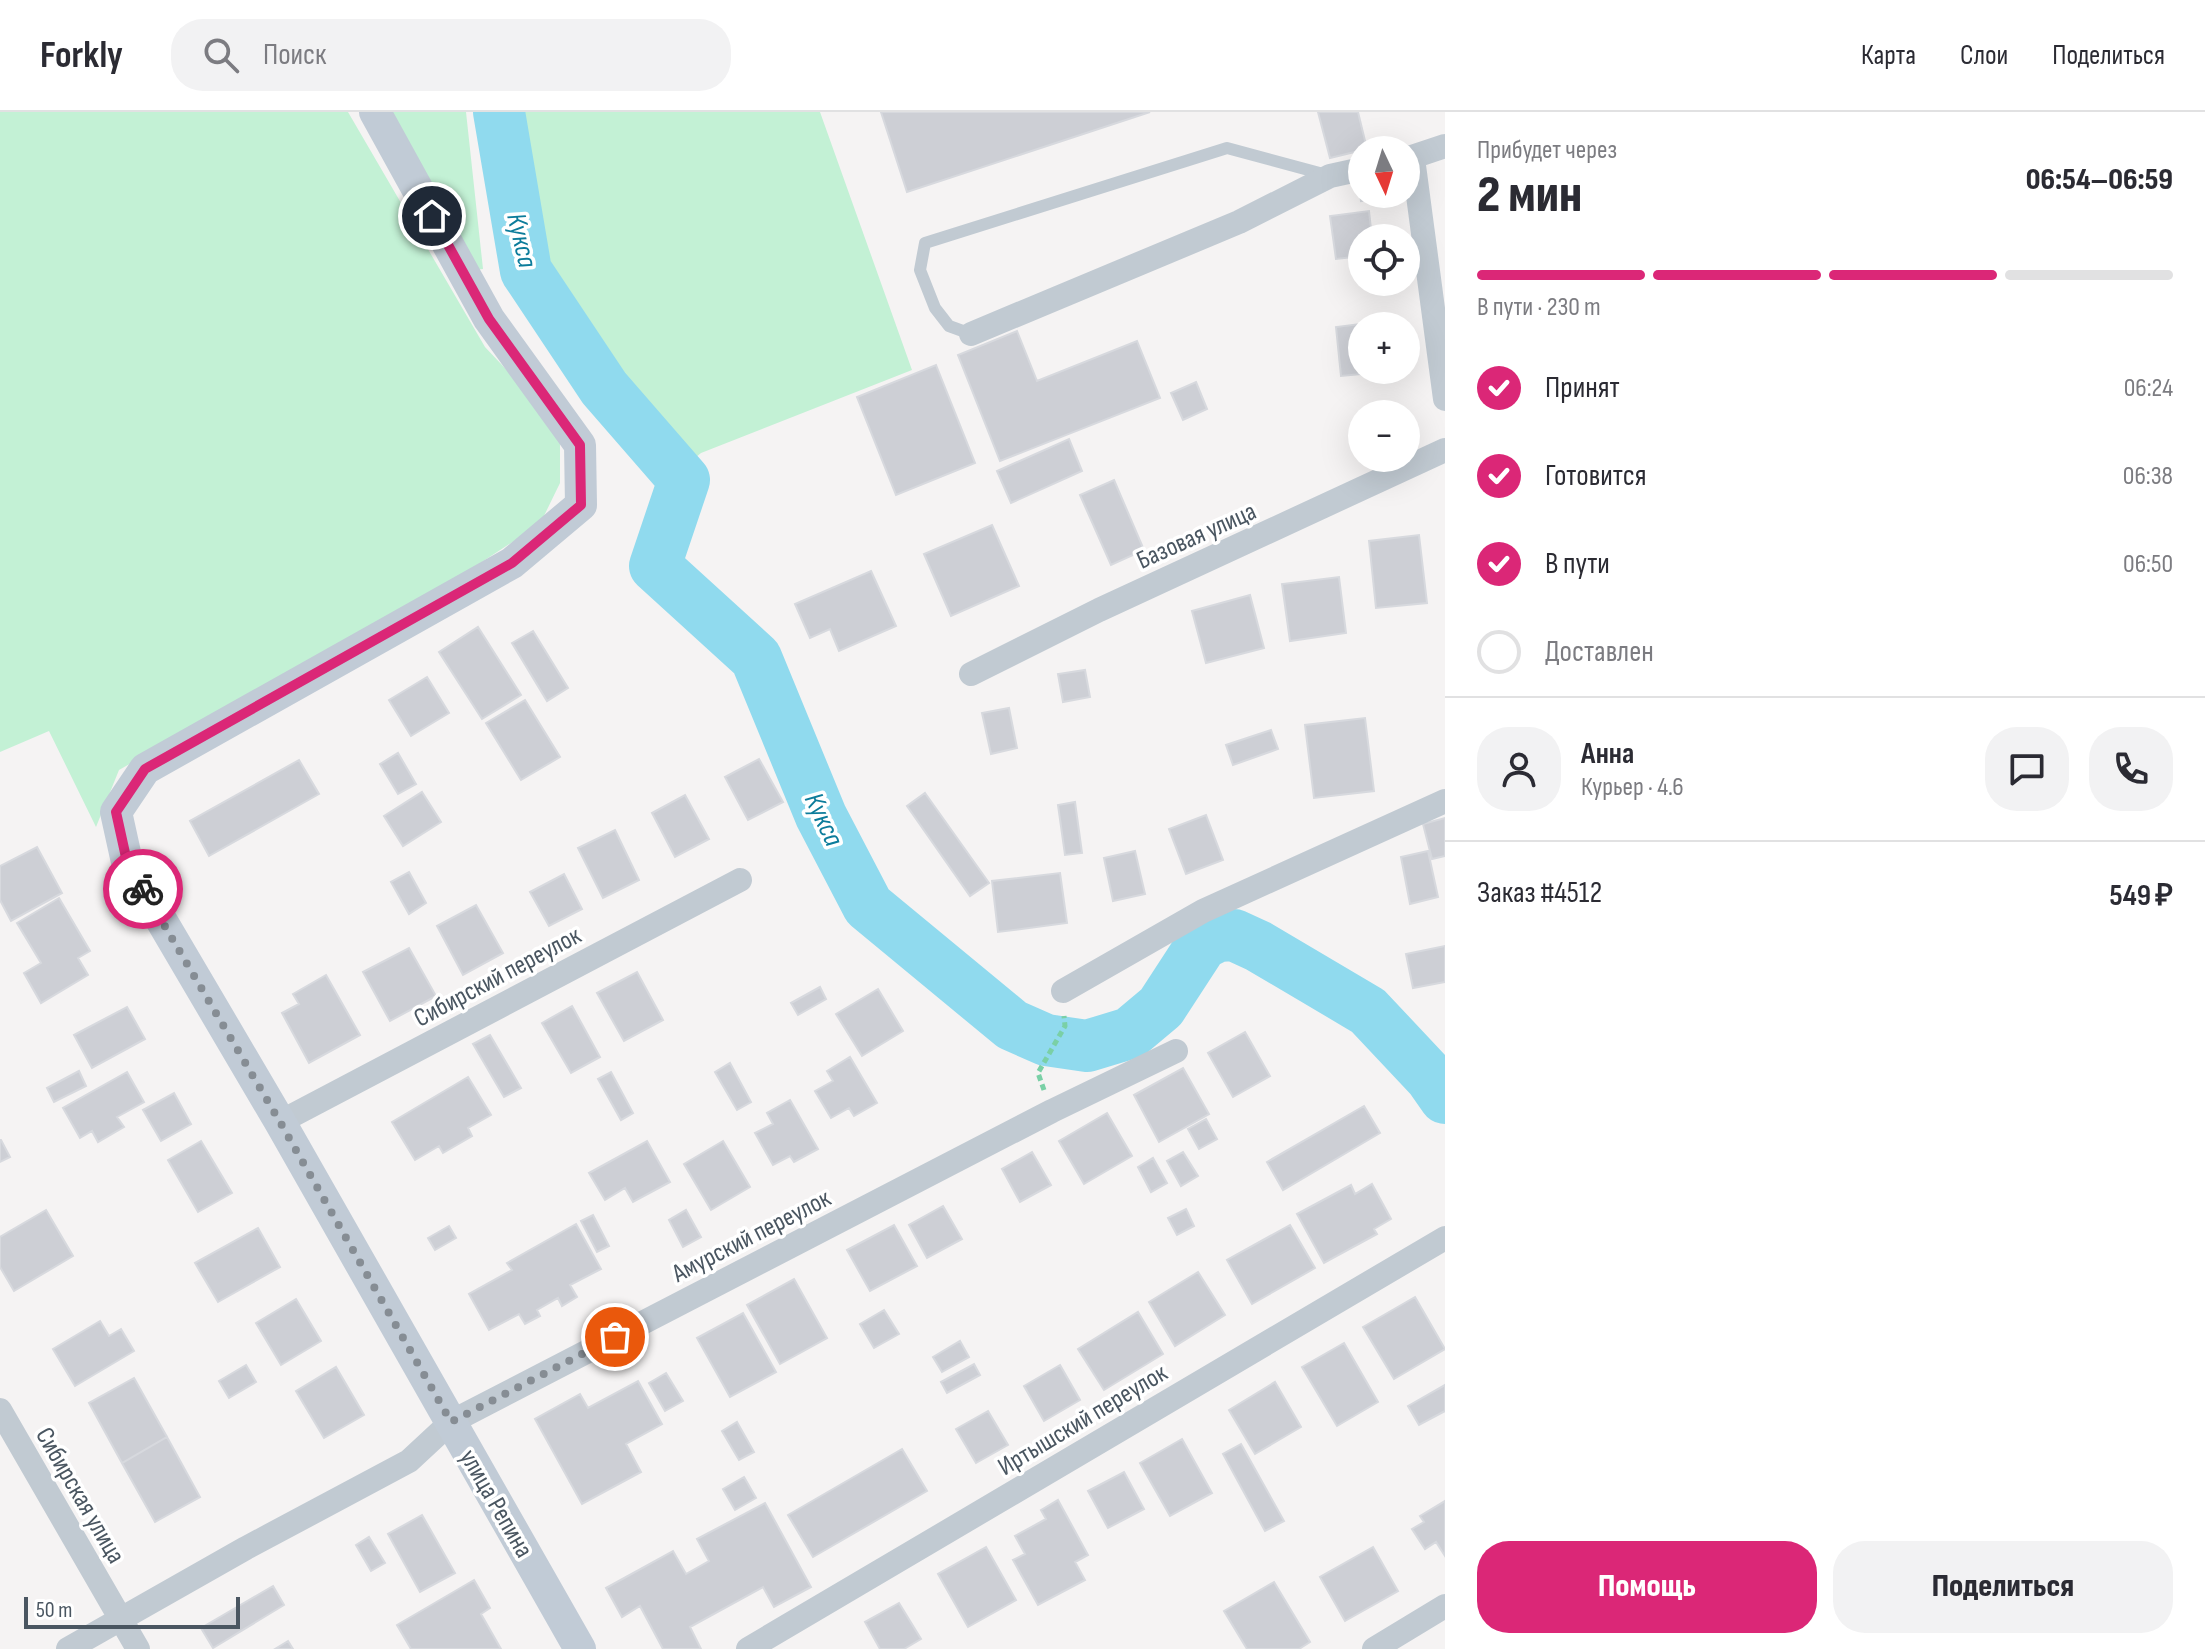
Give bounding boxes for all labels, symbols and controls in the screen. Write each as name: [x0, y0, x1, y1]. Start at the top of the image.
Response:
search box: [171, 19, 731, 91]
text: Forkly: [40, 33, 123, 78]
icon: search: [199, 33, 243, 77]
text: Поиск: [263, 37, 326, 73]
text: Карта: [1861, 39, 1916, 72]
text: Слои: [1960, 39, 2008, 72]
text: Поделиться: [2052, 39, 2165, 72]
text: Прибудет через: [1477, 135, 1617, 166]
north arrow: [1348, 136, 1420, 208]
map controls: [1348, 136, 1420, 472]
text: 06:54–06:59: [2026, 162, 2173, 198]
text: 2 мин: [1477, 164, 1582, 227]
pin: [398, 182, 466, 250]
icon: home: [410, 194, 454, 238]
water label: Кукса: [499, 210, 544, 271]
button: locate: [1348, 224, 1420, 296]
text: В пути · 230 m: [1477, 292, 1601, 323]
button: +: [1348, 312, 1420, 384]
icon: check: [1477, 366, 1521, 410]
text: Принят: [1545, 370, 1620, 406]
text: 06:24: [2124, 373, 2173, 404]
button: −: [1348, 400, 1420, 472]
icon: check: [1477, 454, 1521, 498]
text: Готовится: [1545, 458, 1646, 494]
text: 06:38: [2123, 461, 2173, 492]
street label: Базовая улица: [1132, 496, 1261, 576]
icon: check: [1477, 542, 1521, 586]
text: В пути: [1545, 546, 1610, 582]
text: 06:50: [2123, 549, 2173, 580]
text: Доставлен: [1545, 634, 1654, 670]
button: person: [1477, 727, 1561, 811]
button: chat: [1985, 727, 2069, 811]
button: phone: [2089, 727, 2173, 811]
text: Анна: [1581, 736, 1634, 772]
text: Курьер · 4.6: [1581, 772, 1684, 803]
water label: Кукса: [797, 788, 850, 852]
courier: [103, 849, 183, 929]
icon: bike: [121, 867, 165, 911]
text: Заказ #4512: [1477, 875, 1602, 911]
text: 549 ₽: [2109, 878, 2173, 914]
street label: Сибирский переулок: [409, 920, 587, 1034]
street label: Амурский переулок: [666, 1183, 836, 1290]
pin: [581, 1303, 649, 1371]
icon: bag: [593, 1315, 637, 1359]
street label: Иртышский переулок: [993, 1358, 1173, 1483]
street label: Сибирская улица: [28, 1422, 131, 1569]
street label: улица Репина: [452, 1444, 539, 1563]
button: Помощь: [1477, 1541, 1817, 1633]
button: Поделиться: [1833, 1541, 2173, 1633]
scale bar: [24, 1593, 240, 1629]
text: 50 m: [36, 1597, 72, 1624]

